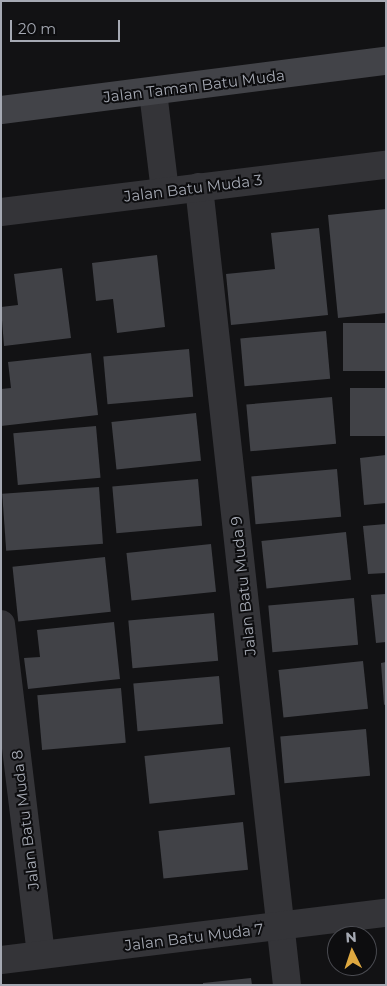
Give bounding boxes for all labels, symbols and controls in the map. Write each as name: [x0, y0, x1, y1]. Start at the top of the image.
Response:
scale bar: [12, 10, 122, 42]
text: 20 m: [18, 19, 56, 38]
street label: Jalan Taman Batu Muda: [102, 66, 286, 106]
street label: Jalan Batu Muda 3: [123, 171, 263, 205]
street label: Jalan Batu Muda 9: [227, 515, 259, 657]
street label: Jalan Batu Muda 8: [8, 749, 42, 891]
street label: Jalan Batu Muda 7: [124, 920, 264, 954]
north arrow: [327, 926, 377, 976]
text: N: [345, 928, 357, 946]

